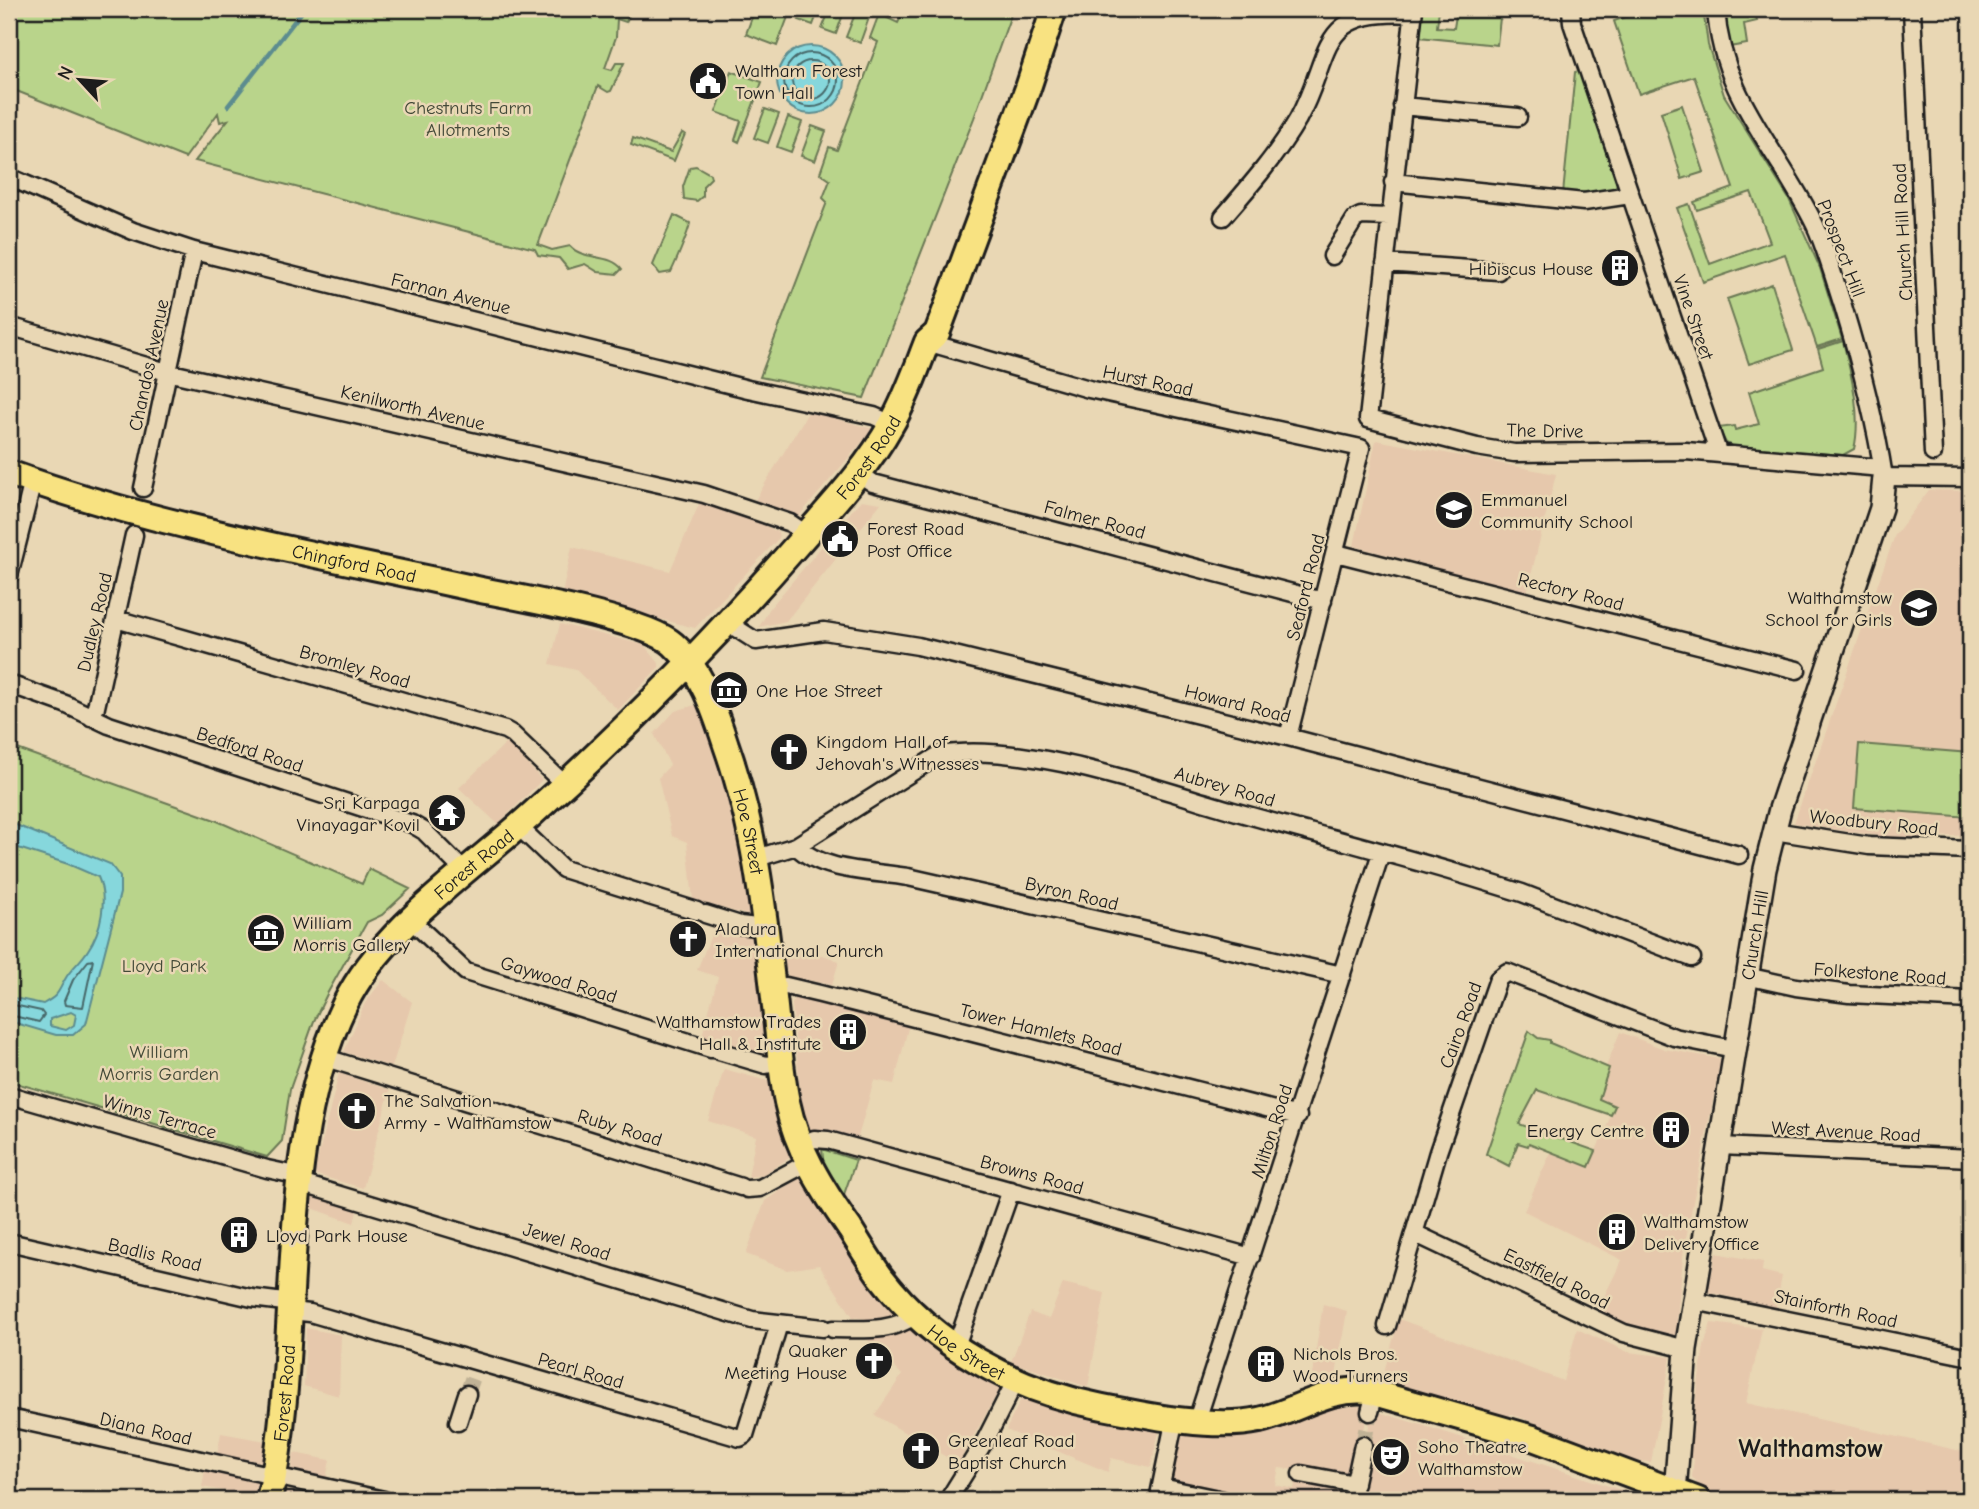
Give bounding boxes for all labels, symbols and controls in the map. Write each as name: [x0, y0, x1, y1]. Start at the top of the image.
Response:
north arrow: [46, 46, 116, 116]
public building icon: Waltham Forest Town Hall: [687, 60, 729, 102]
place label: Waltham Forest Town Hall: [735, 60, 862, 104]
text: N: [53, 63, 78, 83]
park label: Chestnuts Farm Allotments: [404, 97, 532, 141]
street label: Church Hill Road: [1888, 162, 1918, 301]
street label: Prospect Hill: [1812, 197, 1870, 300]
building icon: Hibiscus House: [1599, 247, 1641, 289]
place label: Hibiscus House: [1469, 258, 1593, 280]
street label: Farnan Avenue: [389, 269, 513, 319]
street label: Vine Street: [1668, 272, 1718, 363]
street label: Chandos Avenue: [124, 297, 174, 433]
street label: Hurst Road: [1101, 361, 1195, 401]
street label: Kenilworth Avenue: [338, 381, 487, 435]
street label: Forest Road: [832, 412, 906, 504]
street label: The Drive: [1506, 419, 1584, 443]
school or university icon: Emmanuel Community School: [1433, 489, 1475, 531]
place label: Emmanuel Community School: [1481, 489, 1633, 533]
street label: Falmer Road: [1042, 496, 1148, 544]
public building icon: Forest Road Post Office: [819, 518, 861, 560]
place label: Forest Road Post Office: [867, 518, 964, 562]
street label: Seaford Road: [1282, 532, 1330, 643]
street label: Chingford Road: [290, 540, 418, 588]
street label: Rectory Road: [1516, 568, 1626, 616]
street label: Dudley Road: [73, 570, 117, 674]
place label: Walthamstow School for Girls: [1765, 587, 1893, 631]
school or university icon: Walthamstow School for Girls: [1898, 587, 1940, 629]
street label: Bromley Road: [297, 641, 413, 693]
museum icon: One Hoe Street: [708, 669, 750, 711]
place label: One Hoe Street: [756, 680, 882, 702]
street label: Howard Road: [1182, 680, 1293, 728]
street label: Bedford Road: [194, 722, 306, 778]
church icon: Kingdom Hall of Jehovah's Witnesses: [768, 731, 810, 773]
place label: Kingdom Hall of Jehovah's Witnesses: [816, 731, 979, 775]
street label: Aubrey Road: [1172, 762, 1277, 812]
street label: Hoe Street: [728, 786, 768, 877]
place label: Sri Karpaga Vinayagar Kovil: [297, 792, 420, 836]
temple icon: Sri Karpaga Vinayagar Kovil: [426, 792, 468, 834]
street label: Woodbury Road: [1809, 805, 1939, 841]
street label: Forest Road: [430, 825, 519, 904]
street label: Byron Road: [1023, 873, 1121, 915]
street label: Church Hill: [1737, 889, 1773, 982]
museum icon: William Morris Gallery: [245, 912, 287, 954]
place label: William Morris Gallery: [293, 912, 410, 956]
church icon: Aladura International Church: [667, 918, 709, 960]
place label: Aladura International Church: [715, 918, 884, 962]
street label: Gaywood Road: [498, 952, 620, 1008]
park label: Lloyd Park: [122, 955, 207, 977]
street label: Folkestone Road: [1813, 958, 1947, 990]
street label: Cairo Road: [1435, 979, 1487, 1072]
street label: Tower Hamlets Road: [958, 999, 1124, 1061]
place label: Walthamstow Trades Hall & Institute: [656, 1011, 821, 1055]
building icon: Walthamstow Trades Hall & Institute: [827, 1011, 869, 1053]
park label: William Morris Garden: [99, 1041, 219, 1085]
street label: Milton Road: [1246, 1082, 1297, 1181]
street label: Winns Terrace: [100, 1090, 219, 1144]
church icon: The Salvation Army - Walthamstow: [336, 1090, 378, 1132]
place label: The Salvation Army - Walthamstow: [384, 1090, 552, 1134]
street label: Ruby Road: [575, 1105, 665, 1151]
building icon: Energy Centre: [1650, 1109, 1692, 1151]
street label: West Avenue Road: [1771, 1117, 1921, 1147]
place label: Energy Centre: [1527, 1120, 1644, 1142]
street label: Browns Road: [978, 1151, 1086, 1199]
building icon: Walthamstow Delivery Office: [1596, 1211, 1638, 1253]
place label: Walthamstow Delivery Office: [1644, 1211, 1759, 1255]
building icon: Lloyd Park House: [218, 1214, 260, 1256]
street label: Jewel Road: [520, 1218, 613, 1266]
place label: Lloyd Park House: [266, 1225, 408, 1247]
street label: Badlis Road: [106, 1234, 204, 1276]
street label: Eastfield Road: [1500, 1244, 1613, 1314]
street label: Stainforth Road: [1772, 1285, 1899, 1333]
street label: Hoe Street: [923, 1320, 1009, 1386]
place label: Quaker Meeting House: [725, 1340, 847, 1384]
church icon: Quaker Meeting House: [853, 1340, 895, 1382]
building icon: Nichols Bros. Wood Turners: [1245, 1343, 1287, 1385]
place label: Nichols Bros. Wood Turners: [1293, 1343, 1408, 1387]
street label: Forest Road: [269, 1344, 300, 1443]
street label: Pearl Road: [535, 1348, 626, 1394]
street label: Diana Road: [98, 1408, 194, 1450]
church icon: Greenleaf Road Baptist Church: [900, 1430, 942, 1472]
place label: Greenleaf Road Baptist Church: [948, 1430, 1074, 1474]
district label: Walthamstow: [1739, 1434, 1883, 1464]
theatre icon: Soho Theatre Walthamstow: [1370, 1436, 1412, 1478]
place label: Soho Theatre Walthamstow: [1418, 1436, 1527, 1480]

